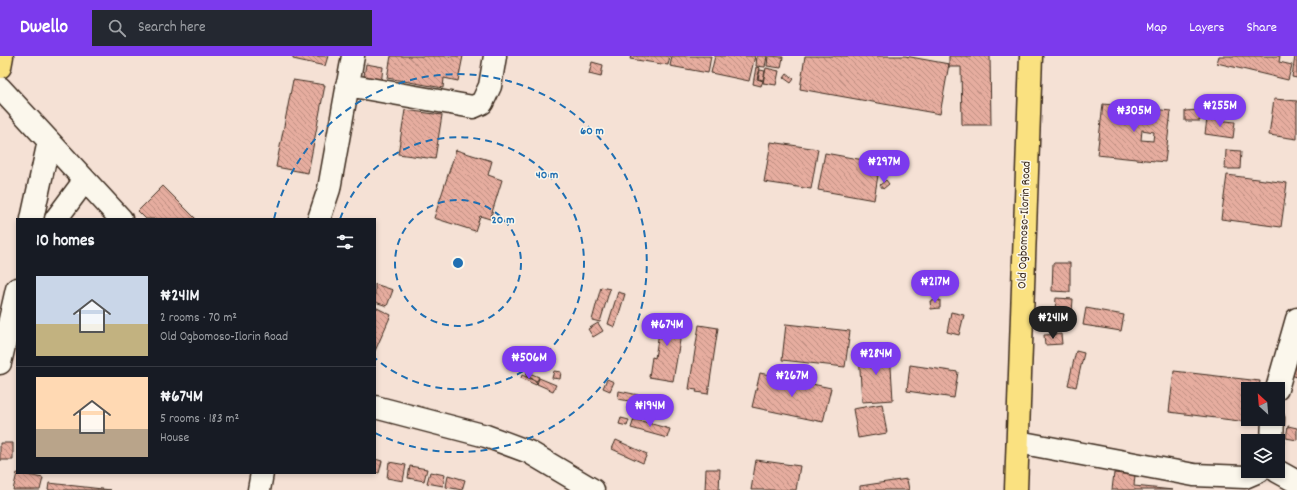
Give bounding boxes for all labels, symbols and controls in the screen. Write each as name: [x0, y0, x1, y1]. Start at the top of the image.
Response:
search box: [92, 10, 372, 46]
text: Dwello: [20, 15, 68, 42]
icon: search: [106, 17, 128, 39]
text: Search here: [138, 17, 206, 39]
text: Map: [1146, 18, 1167, 38]
text: Layers: [1189, 18, 1224, 38]
text: Share: [1246, 18, 1277, 38]
pin: ₦255M: [1192, 94, 1248, 128]
text: ₦255M: [1203, 97, 1237, 116]
pin: ₦305M: [1106, 99, 1162, 133]
text: ₦305M: [1116, 102, 1152, 121]
text: 60 m: [580, 123, 604, 140]
pin: ₦297M: [856, 150, 912, 184]
text: ₦297M: [868, 153, 900, 172]
street label: Old Ogbomoso-Ilorin Road: [1013, 161, 1037, 289]
text: 40 m: [536, 167, 558, 184]
text: 20 m: [492, 212, 514, 229]
text: 10 homes: [36, 230, 95, 254]
icon: filters: [334, 231, 356, 253]
centre of rings: [451, 256, 465, 270]
pin: ₦217M: [907, 270, 963, 304]
text: ₦217M: [920, 273, 950, 292]
text: ₦241M: [160, 285, 199, 309]
icon: home: [68, 292, 116, 340]
pin: ₦241M: [1025, 306, 1081, 340]
text: 2 rooms · 70 m²: [160, 309, 237, 328]
text: ₦241M: [1038, 309, 1068, 328]
pin: ₦674M: [639, 313, 695, 347]
text: ₦674M: [651, 316, 683, 335]
text: Old Ogbomoso-Ilorin Road: [160, 328, 288, 347]
pin: ₦284M: [848, 342, 904, 376]
text: ₦284M: [860, 345, 892, 364]
pin: ₦506M: [501, 346, 557, 380]
text: ₦506M: [511, 349, 547, 368]
pin: ₦267M: [764, 364, 820, 398]
text: ₦267M: [775, 367, 809, 386]
north arrow: [1241, 382, 1285, 426]
map controls: [1241, 382, 1285, 478]
text: ₦674M: [160, 386, 203, 410]
icon: home: [68, 393, 116, 441]
pin: ₦194M: [622, 394, 678, 428]
text: ₦194M: [635, 397, 665, 416]
text: 5 rooms · 183 m²: [160, 410, 239, 429]
text: House: [160, 429, 189, 448]
button: layers: [1241, 434, 1285, 478]

